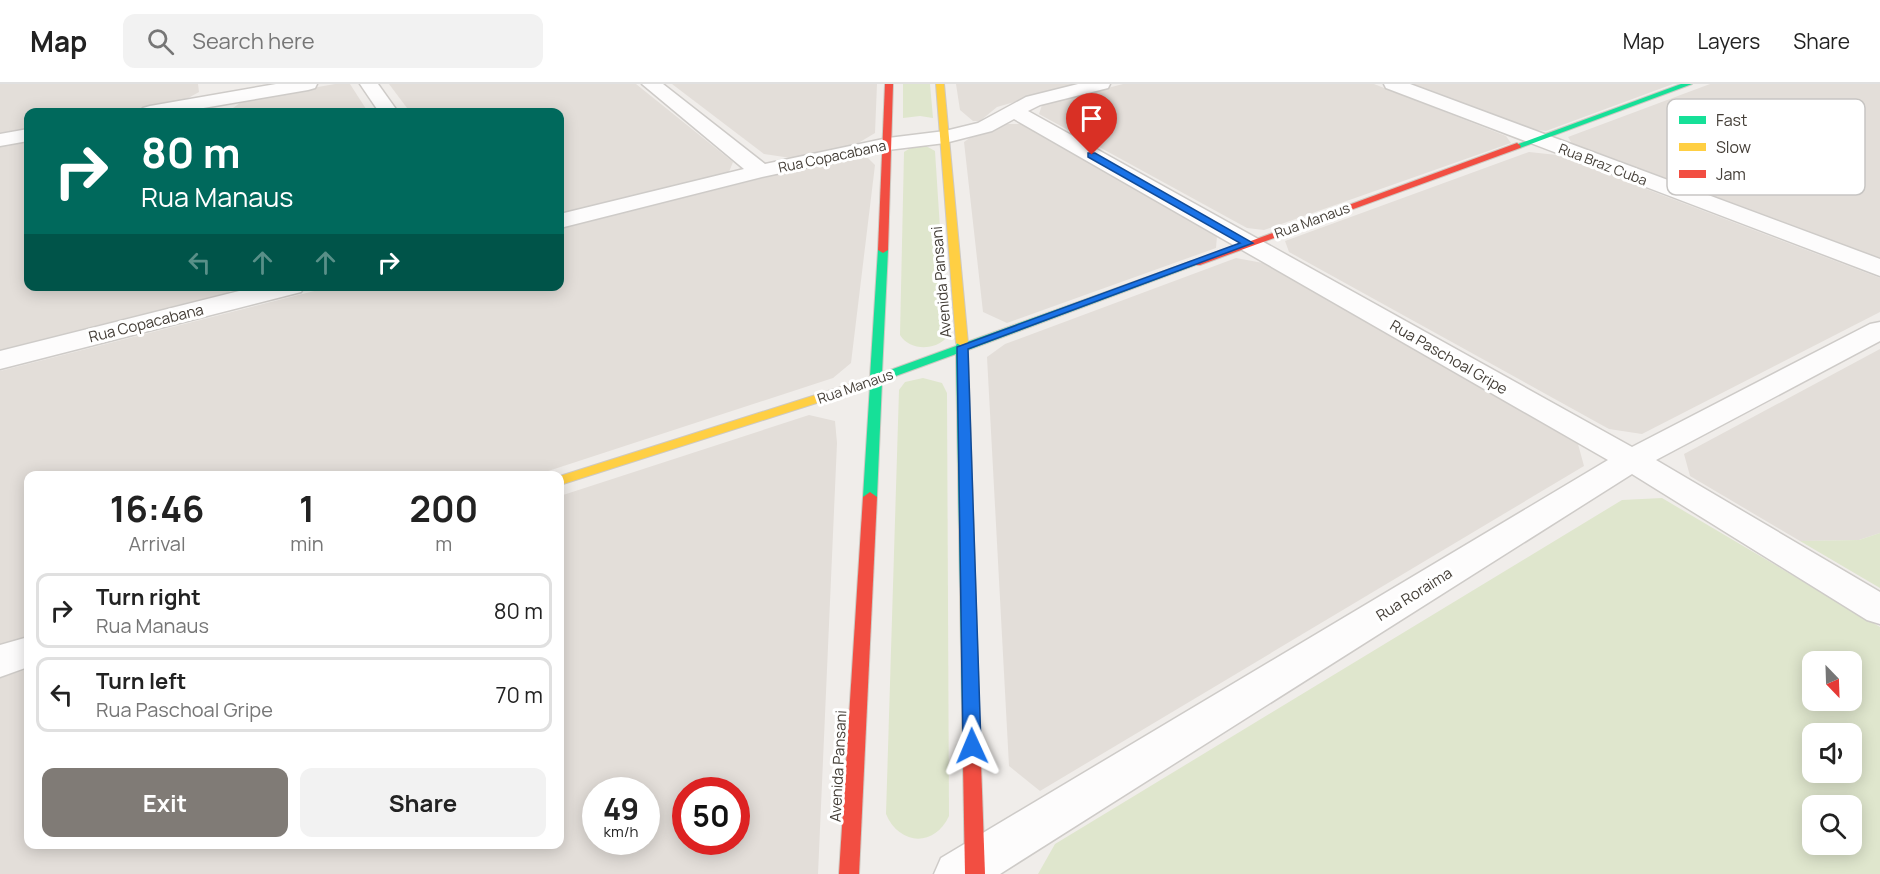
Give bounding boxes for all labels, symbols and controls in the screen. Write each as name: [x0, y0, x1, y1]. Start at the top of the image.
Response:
search box: [123, 14, 543, 68]
text: Map: [30, 22, 87, 60]
icon: search: [144, 25, 177, 58]
text: Search here: [192, 26, 315, 56]
text: Map: [1623, 27, 1664, 55]
text: Layers: [1697, 27, 1760, 55]
text: Share: [1793, 27, 1850, 55]
pin: [1066, 93, 1117, 155]
legend: [1667, 99, 1865, 195]
icon: arrive: [1075, 102, 1108, 135]
text: Fast: [1716, 109, 1747, 131]
text: 80 m: [141, 123, 241, 181]
icon: right: [42, 132, 120, 210]
street label: Rua Copacabana: [776, 135, 888, 177]
text: Slow: [1716, 136, 1751, 158]
street label: Rua Braz Cuba: [1556, 138, 1650, 190]
text: Jam: [1716, 163, 1746, 185]
text: Rua Manaus: [141, 178, 293, 215]
street label: Rua Manaus: [1272, 198, 1352, 242]
street label: Avenida Pansani: [926, 225, 956, 339]
icon: left: [183, 246, 216, 279]
icon: ahead: [246, 246, 279, 279]
icon: ahead: [309, 246, 342, 279]
icon: right: [372, 246, 405, 279]
street label: Rua Copacabana: [86, 299, 206, 347]
street label: Rua Paschoal Gripe: [1386, 315, 1512, 399]
street label: Rua Manaus: [815, 364, 895, 408]
text: 16:46: [110, 484, 204, 533]
text: 1: [299, 484, 315, 533]
text: 200: [409, 484, 478, 533]
text: Arrival: [129, 530, 186, 557]
text: min: [290, 530, 324, 557]
text: m: [435, 530, 452, 557]
street label: Rua Roraima: [1372, 562, 1456, 626]
text: Turn right: [96, 582, 201, 612]
icon: right: [45, 594, 78, 627]
text: 80 m: [494, 596, 543, 626]
text: Rua Manaus: [96, 612, 209, 639]
north arrow: [1802, 651, 1862, 711]
map controls: [1802, 651, 1862, 855]
text: Turn left: [96, 666, 186, 696]
icon: left: [45, 678, 78, 711]
text: 70 m: [495, 680, 543, 710]
text: Rua Paschoal Gripe: [96, 696, 273, 723]
street label: Avenida Pansani: [825, 710, 851, 822]
position arrow: [940, 714, 1004, 778]
button: sound: [1802, 723, 1862, 783]
button: Exit: [42, 768, 288, 837]
button: Share: [300, 768, 546, 837]
speed limit sign: 50: [672, 777, 750, 855]
text: 49: [603, 788, 639, 829]
button: search: [1802, 795, 1862, 855]
text: km/h: [604, 821, 638, 842]

